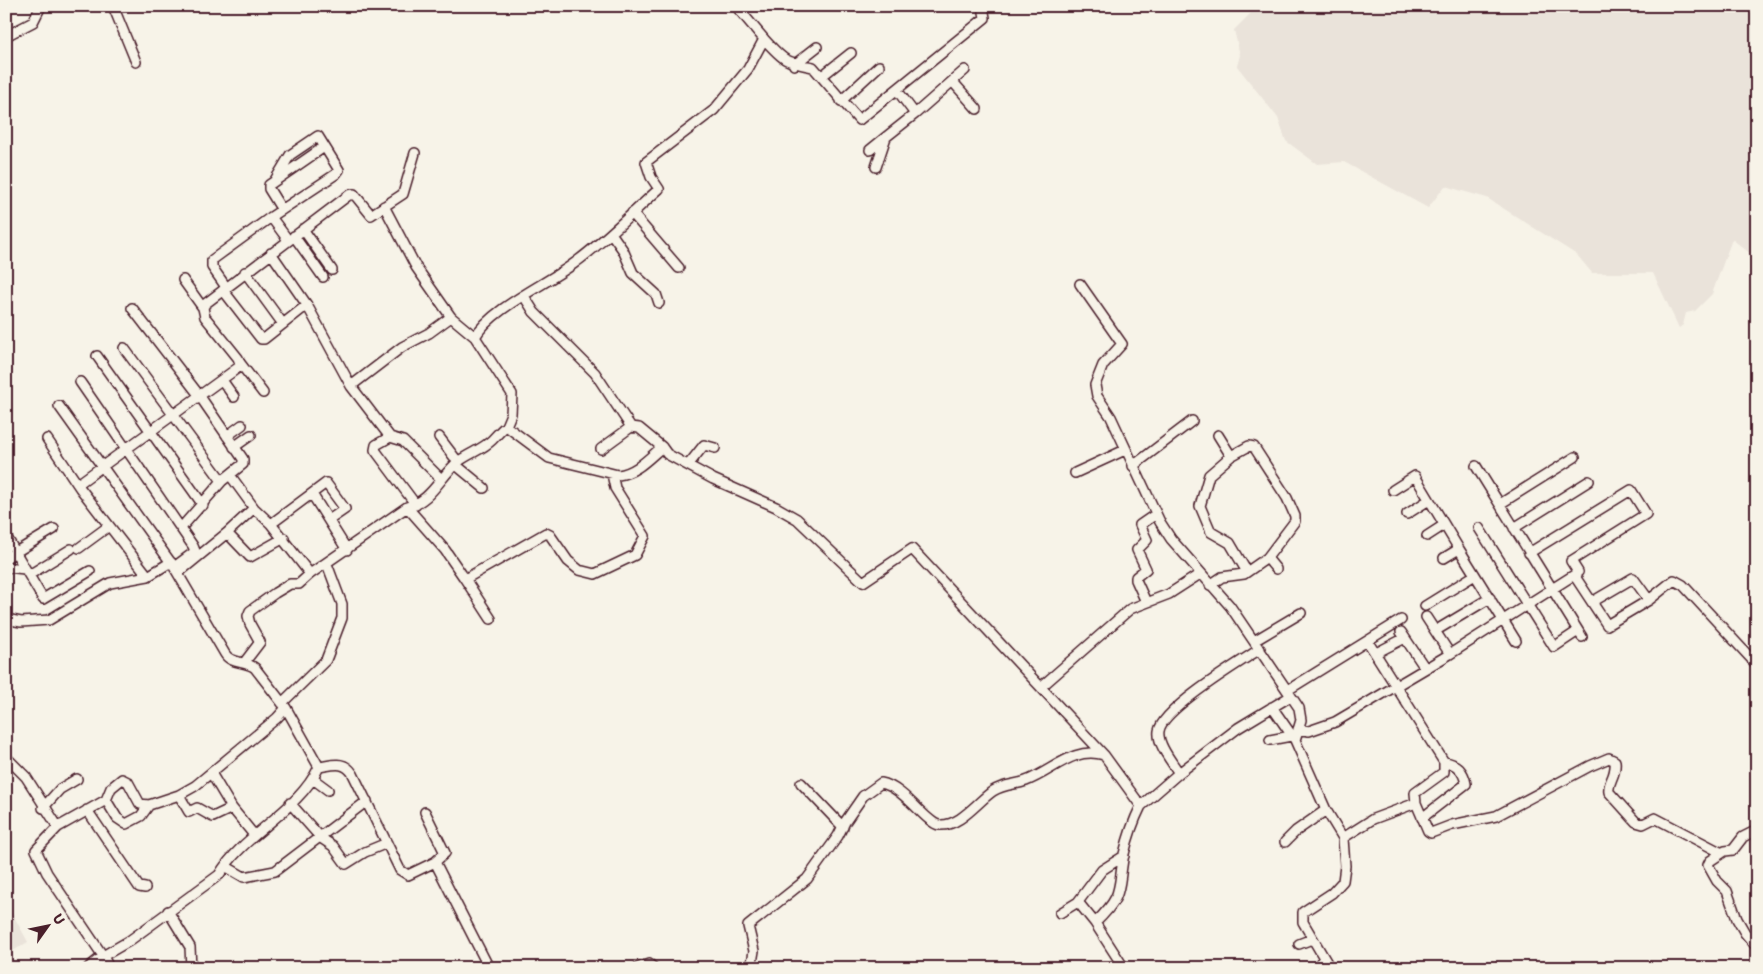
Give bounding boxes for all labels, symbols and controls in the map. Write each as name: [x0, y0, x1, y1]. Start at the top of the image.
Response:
north arrow: [22, 902, 72, 952]
text: U: [49, 910, 69, 928]

